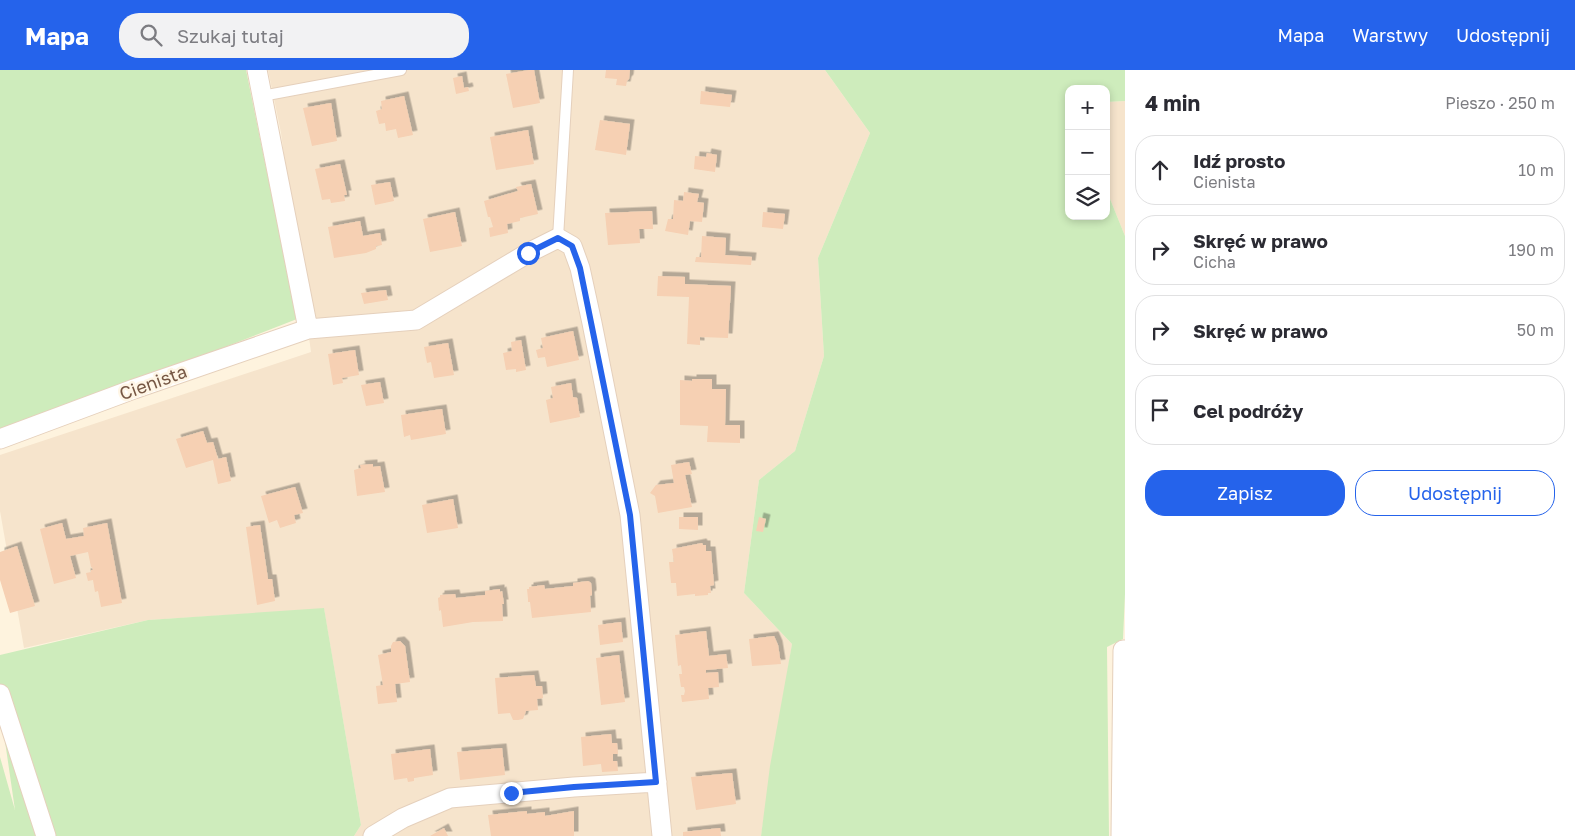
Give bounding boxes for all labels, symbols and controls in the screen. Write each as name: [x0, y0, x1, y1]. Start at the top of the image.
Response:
search box: [119, 13, 469, 58]
text: Mapa: [25, 21, 89, 50]
icon: search: [137, 21, 165, 49]
text: Szukaj tutaj: [177, 24, 284, 47]
text: Mapa: [1277, 24, 1324, 46]
text: Warstwy: [1352, 24, 1428, 46]
text: Udostępnij: [1456, 24, 1550, 46]
map controls: [1065, 85, 1110, 220]
button: +: [1065, 85, 1110, 130]
text: 4 min: [1145, 90, 1200, 116]
text: Pieszo · 250 m: [1445, 93, 1555, 113]
button: −: [1065, 130, 1110, 175]
text: Idź prosto: [1193, 149, 1285, 172]
icon: ahead: [1146, 156, 1174, 184]
text: 10 m: [1518, 160, 1554, 180]
text: Cienista: [1193, 172, 1256, 192]
button: layers: [1065, 175, 1110, 220]
text: Skręć w prawo: [1193, 229, 1328, 252]
icon: right: [1146, 236, 1174, 264]
text: 190 m: [1508, 240, 1554, 260]
route start: [517, 242, 540, 265]
text: Cicha: [1193, 252, 1236, 272]
icon: right: [1146, 316, 1174, 344]
text: Skręć w prawo: [1193, 319, 1328, 342]
text: 50 m: [1517, 320, 1554, 340]
street label: Cienista: [116, 360, 190, 404]
icon: arrive: [1146, 396, 1174, 424]
text: Cel podróży: [1193, 399, 1303, 422]
button: Zapisz: [1145, 470, 1345, 516]
button: Udostępnij: [1355, 470, 1555, 516]
route end: [500, 782, 523, 805]

